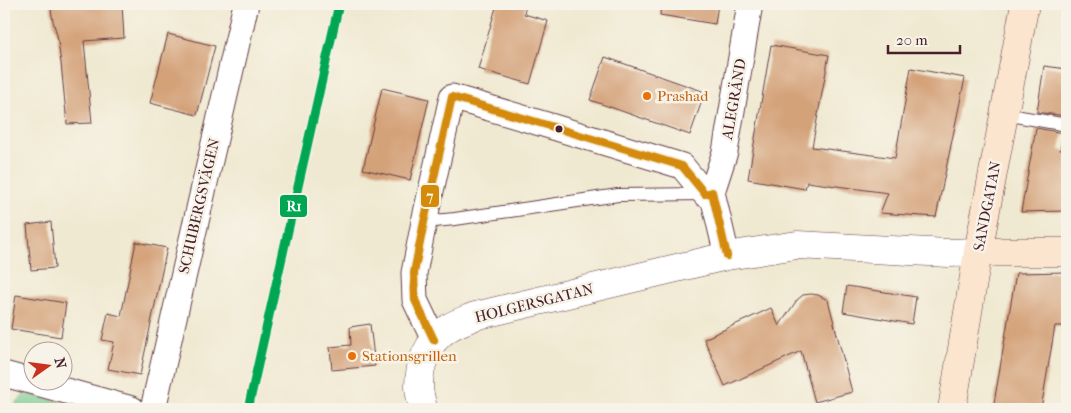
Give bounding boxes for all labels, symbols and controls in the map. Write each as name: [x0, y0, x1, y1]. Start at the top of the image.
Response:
scale bar: [888, 22, 961, 54]
text: 20 m: [896, 31, 928, 49]
street label: ALEGRÄND: [718, 57, 750, 142]
place label: Prashad: [657, 87, 709, 105]
marker: Prashad: [641, 90, 653, 102]
unlabelled marker: [554, 124, 564, 134]
street label: SCHUBERGSVÄGEN: [175, 136, 223, 275]
street label: SANDGATAN: [969, 159, 1005, 252]
line badge: 7: [420, 184, 440, 208]
text: 7: [426, 188, 434, 205]
line badge: R1: [279, 194, 308, 218]
text: R1: [286, 198, 302, 215]
street label: HOLGERSGATAN: [473, 279, 596, 326]
north arrow: [22, 340, 72, 390]
place label: Stationsgrillen: [362, 347, 457, 365]
marker: Stationsgrillen: [346, 350, 358, 362]
text: N: [51, 356, 70, 371]

